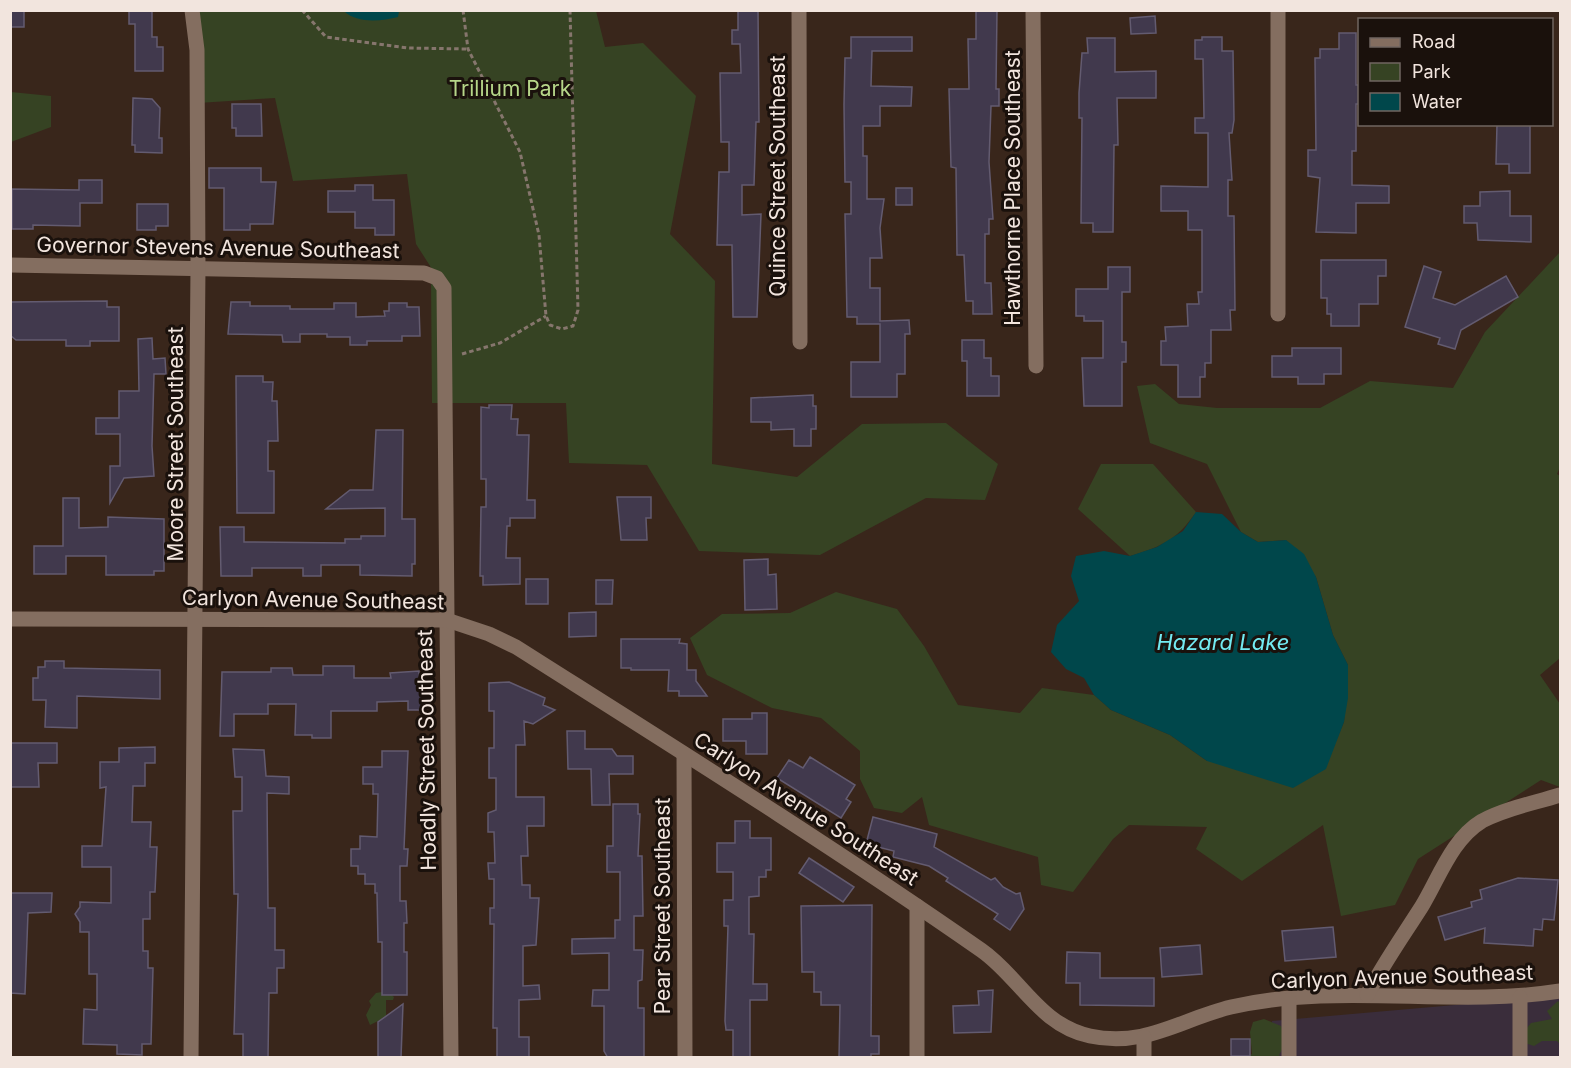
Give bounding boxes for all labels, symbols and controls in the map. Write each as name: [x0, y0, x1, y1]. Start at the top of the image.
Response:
legend: [1358, 18, 1553, 126]
text: Road: [1412, 31, 1455, 52]
street label: Hawthorne Place Southeast: [1000, 50, 1025, 326]
street label: Quince Street Southeast: [765, 55, 790, 297]
text: Park: [1412, 61, 1451, 82]
park label: Trillium Park: [449, 76, 572, 101]
text: Water: [1412, 91, 1462, 112]
street label: Governor Stevens Avenue Southeast: [36, 232, 400, 263]
street label: Moore Street Southeast: [163, 326, 188, 562]
street label: Carlyon Avenue Southeast: [182, 585, 445, 614]
street label: Hoadly Street Southeast: [412, 629, 441, 871]
water label: Hazard Lake: [1157, 629, 1289, 655]
street label: Carlyon Avenue Southeast: [689, 727, 923, 891]
street label: Pear Street Southeast: [650, 798, 675, 1014]
street label: Carlyon Avenue Southeast: [1270, 959, 1534, 994]

